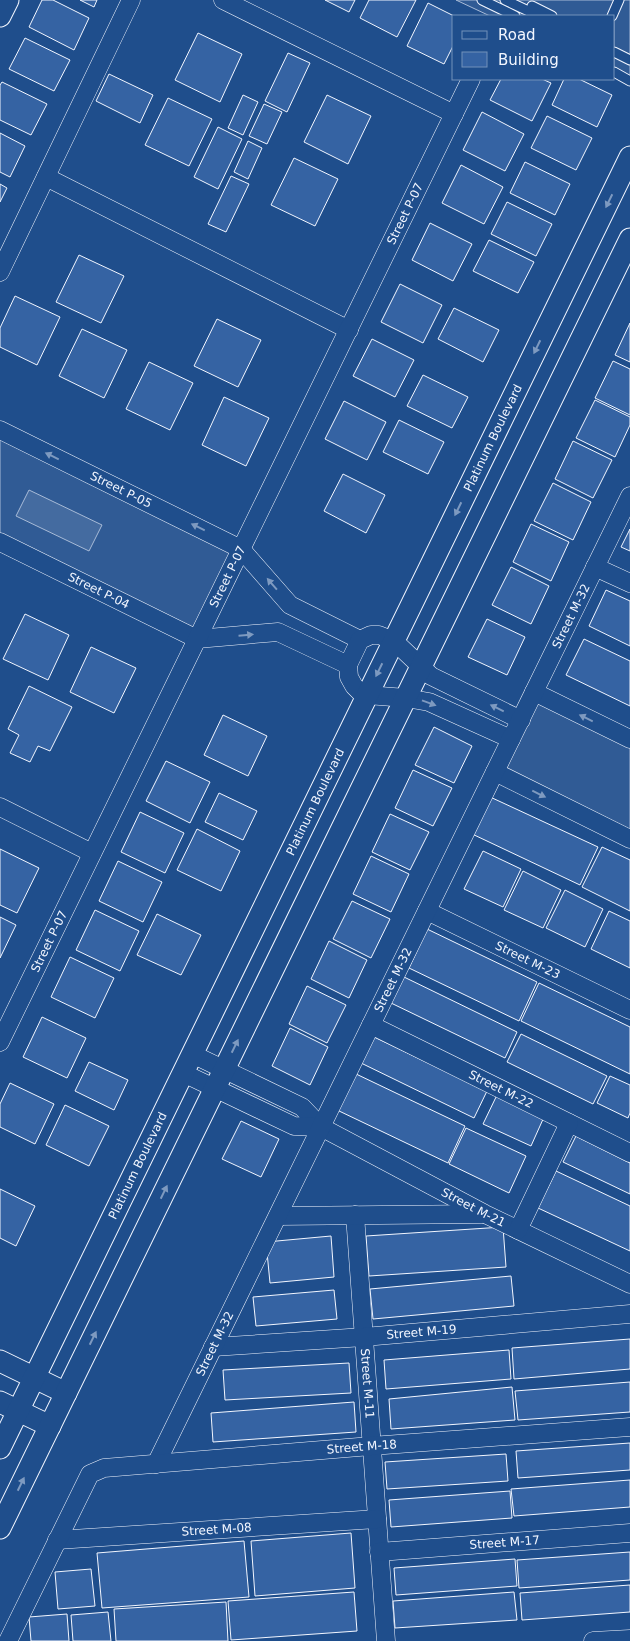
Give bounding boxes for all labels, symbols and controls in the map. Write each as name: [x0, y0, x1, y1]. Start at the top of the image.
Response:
legend: [452, 15, 615, 80]
text: Road: [498, 26, 536, 44]
text: Building: [498, 51, 559, 69]
street label: Street P-07: [384, 181, 426, 247]
one-way arrow: [604, 194, 612, 208]
one-way arrow: [533, 340, 541, 354]
street label: Platinum Boulevard: [461, 382, 525, 494]
one-way arrow: [45, 451, 59, 459]
street label: Street P-05: [88, 469, 154, 511]
one-way arrow: [454, 501, 463, 516]
one-way arrow: [190, 523, 205, 531]
street label: Street P-07: [207, 544, 249, 610]
street label: Street P-04: [66, 570, 132, 612]
one-way arrow: [266, 578, 278, 590]
street label: Street M-32: [549, 582, 593, 651]
one-way arrow: [238, 630, 254, 638]
one-way arrow: [375, 663, 384, 678]
one-way arrow: [422, 700, 437, 707]
one-way arrow: [490, 704, 504, 712]
one-way arrow: [579, 713, 593, 721]
street label: Platinum Boulevard: [283, 746, 347, 858]
one-way arrow: [531, 790, 546, 798]
street label: Street P-07: [28, 908, 70, 975]
street label: Street M-23: [493, 938, 562, 982]
street label: Street M-32: [371, 945, 415, 1015]
one-way arrow: [231, 1039, 240, 1054]
street label: Street M-22: [466, 1067, 536, 1111]
street label: Platinum Boulevard: [106, 1110, 170, 1222]
one-way arrow: [160, 1185, 168, 1200]
street label: Street M-21: [439, 1185, 508, 1230]
street label: Street M-32: [193, 1309, 237, 1378]
street label: Street M-19: [386, 1322, 457, 1342]
one-way arrow: [89, 1331, 97, 1346]
street label: Street M-11: [358, 1348, 377, 1419]
street label: Street M-18: [326, 1437, 397, 1457]
one-way arrow: [17, 1477, 26, 1492]
street label: Street M-08: [181, 1520, 252, 1539]
street label: Street M-17: [469, 1533, 540, 1552]

